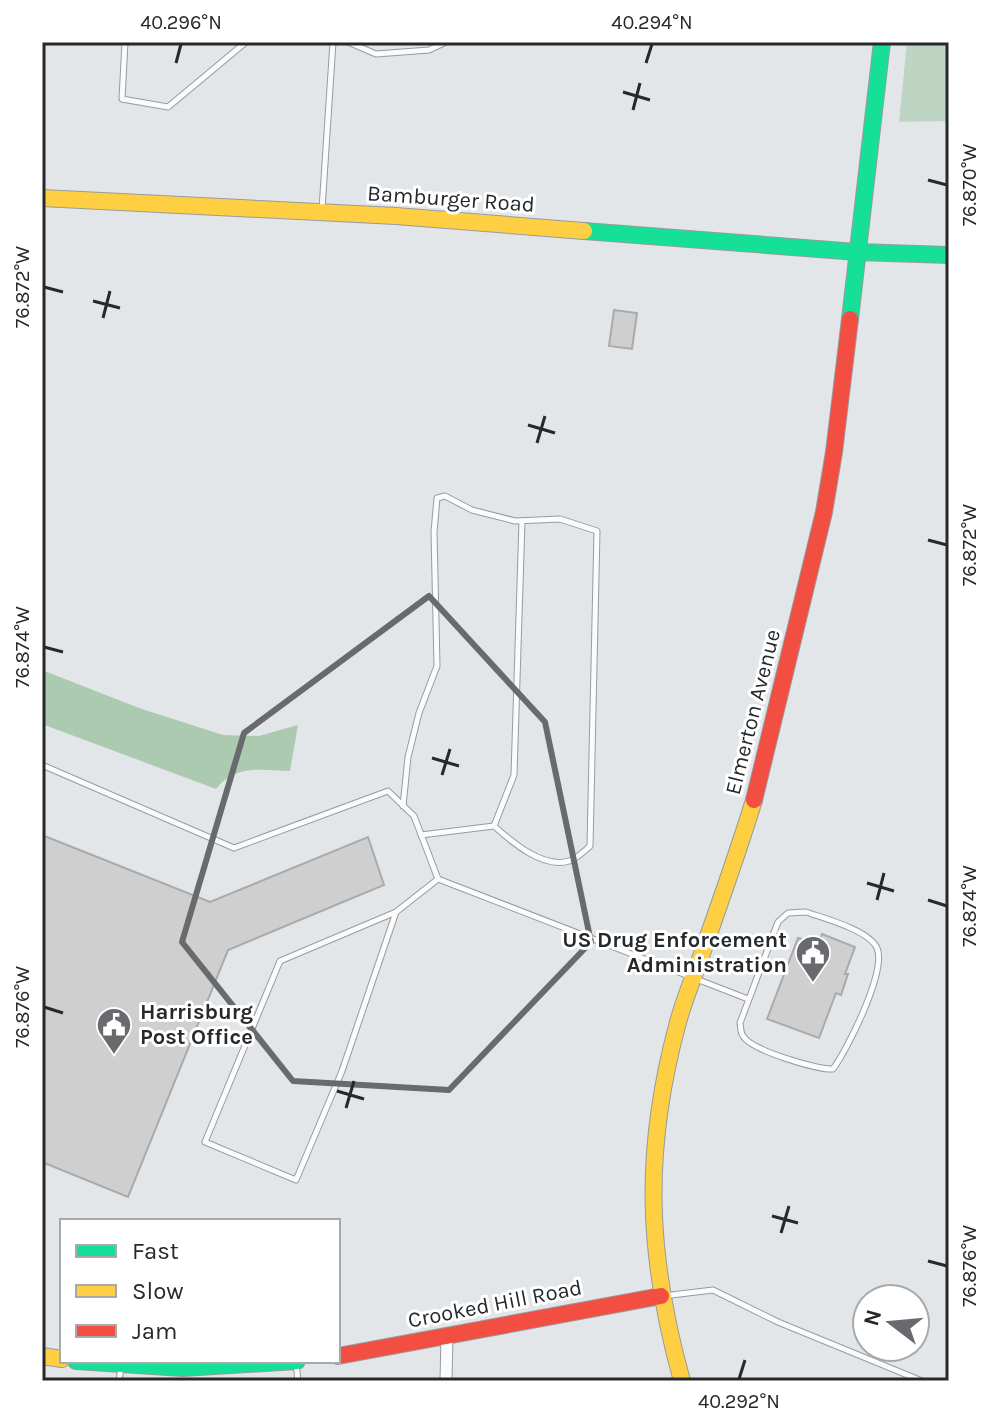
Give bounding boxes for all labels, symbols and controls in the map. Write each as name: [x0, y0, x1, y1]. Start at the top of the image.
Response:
text: 40.296°N: [140, 11, 222, 34]
text: 40.294°N: [611, 11, 693, 34]
text: 76.870°W: [958, 144, 981, 226]
street label: Bamburger Road: [366, 180, 536, 218]
text: 76.872°W: [11, 246, 34, 328]
text: 76.872°W: [958, 504, 981, 586]
text: 76.874°W: [11, 606, 34, 688]
street label: Elmerton Avenue: [720, 627, 786, 797]
text: 76.874°W: [958, 865, 981, 947]
place label: US Drug Enforcement Administration: [562, 927, 787, 978]
public building icon: US Drug Enforcement Administration: [794, 934, 832, 984]
text: 76.876°W: [11, 966, 34, 1048]
place label: Harrisburg Post Office: [140, 999, 253, 1050]
public building icon: Harrisburg Post Office: [95, 1006, 133, 1056]
legend: [60, 1219, 340, 1363]
text: 76.876°W: [958, 1225, 981, 1307]
text: Fast: [132, 1237, 179, 1265]
street label: Crooked Hill Road: [406, 1274, 584, 1334]
text: Slow: [132, 1277, 184, 1305]
north arrow: [851, 1283, 931, 1363]
text: N: [858, 1307, 887, 1329]
text: Jam: [132, 1317, 177, 1345]
text: 40.292°N: [698, 1390, 780, 1413]

